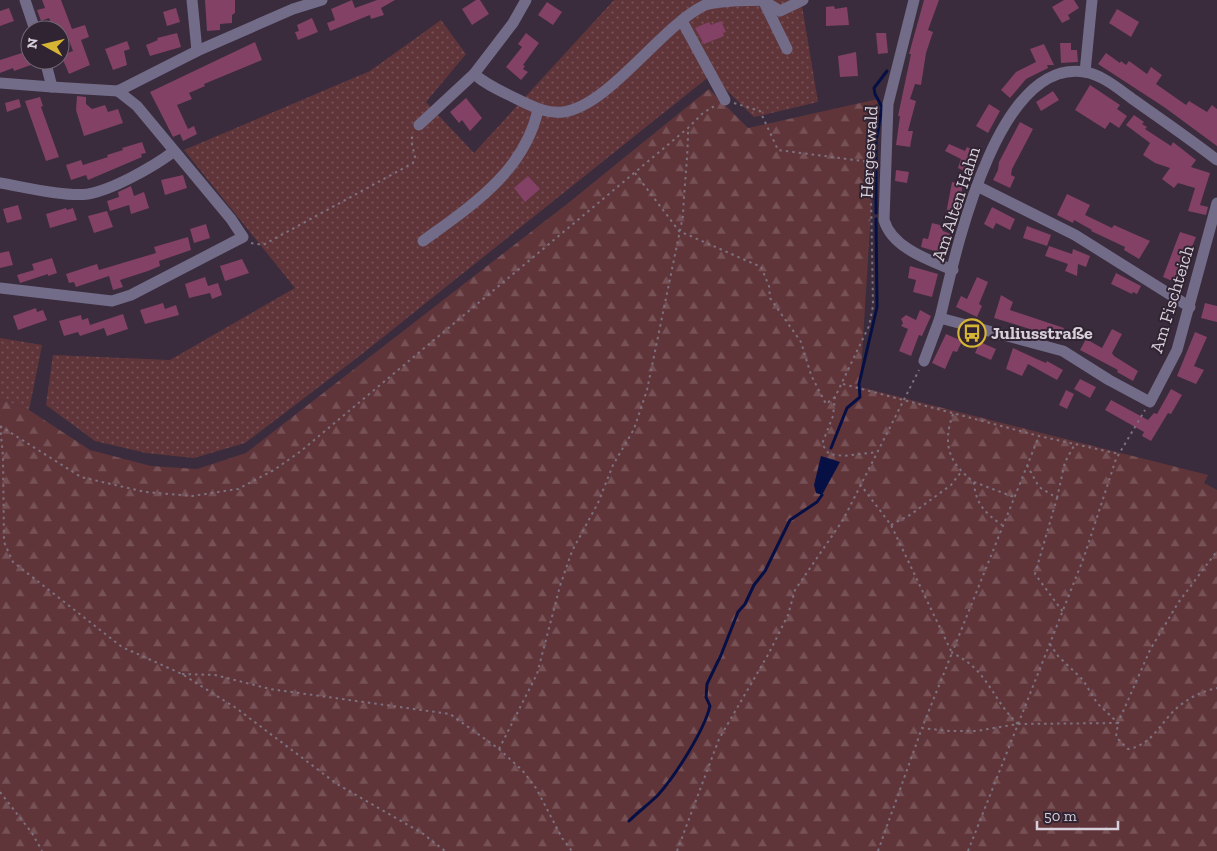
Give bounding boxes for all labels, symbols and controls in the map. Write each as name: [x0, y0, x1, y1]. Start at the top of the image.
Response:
north arrow: [20, 20, 70, 70]
text: N: [23, 36, 42, 50]
street label: Hergeswald: [856, 105, 882, 199]
street label: Am Alten Hahn: [927, 143, 985, 264]
street label: Am Fischteich: [1145, 243, 1199, 355]
bus stop icon: Juliusstraße: [957, 318, 987, 348]
place label: Juliusstraße: [991, 322, 1093, 344]
scale bar: [1037, 798, 1118, 830]
text: 50 m: [1044, 807, 1077, 825]

